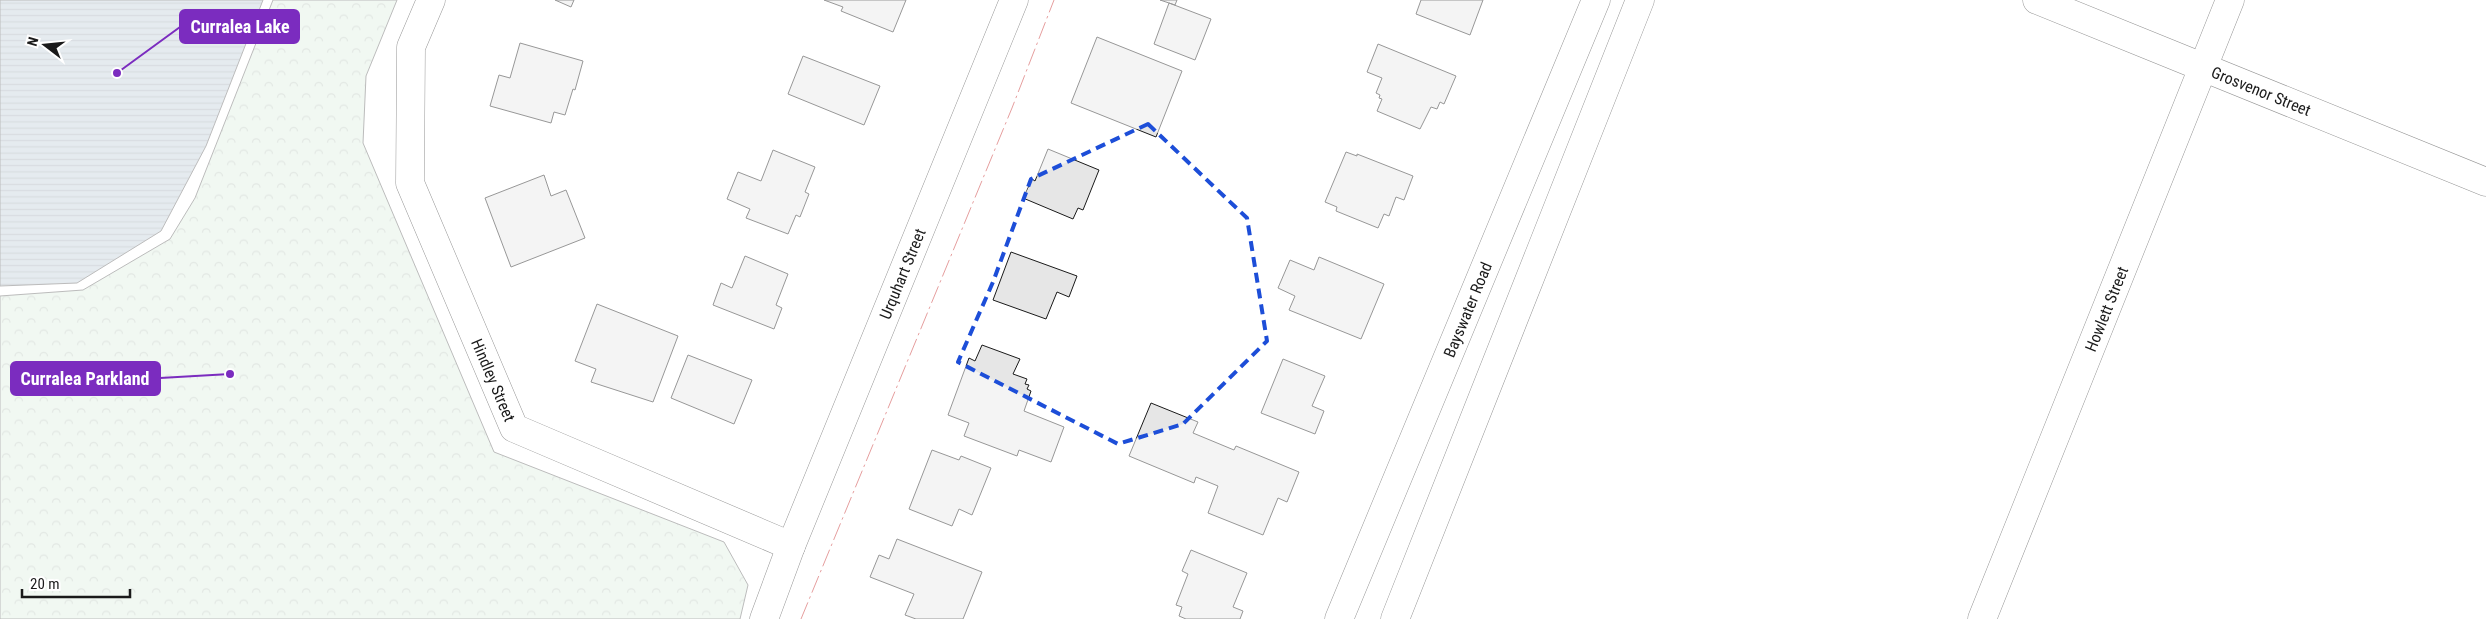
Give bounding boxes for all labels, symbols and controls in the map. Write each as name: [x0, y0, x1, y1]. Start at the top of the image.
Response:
callout: Curralea Lake: [180, 10, 299, 43]
text: Curralea Lake: [190, 16, 290, 37]
north arrow: [20, 20, 70, 70]
text: N: [24, 35, 41, 48]
street label: Grosvenor Street: [2209, 63, 2314, 120]
street label: Urquhart Street: [876, 226, 930, 322]
street label: Bayswater Road: [1440, 259, 1496, 360]
street label: Howlett Street: [2081, 264, 2132, 355]
street label: Hindley Street: [467, 336, 519, 425]
callout: Curralea Parkland: [11, 362, 160, 395]
text: Curralea Parkland: [21, 368, 150, 389]
scale bar: [22, 566, 130, 598]
text: 20 m: [30, 575, 60, 593]

